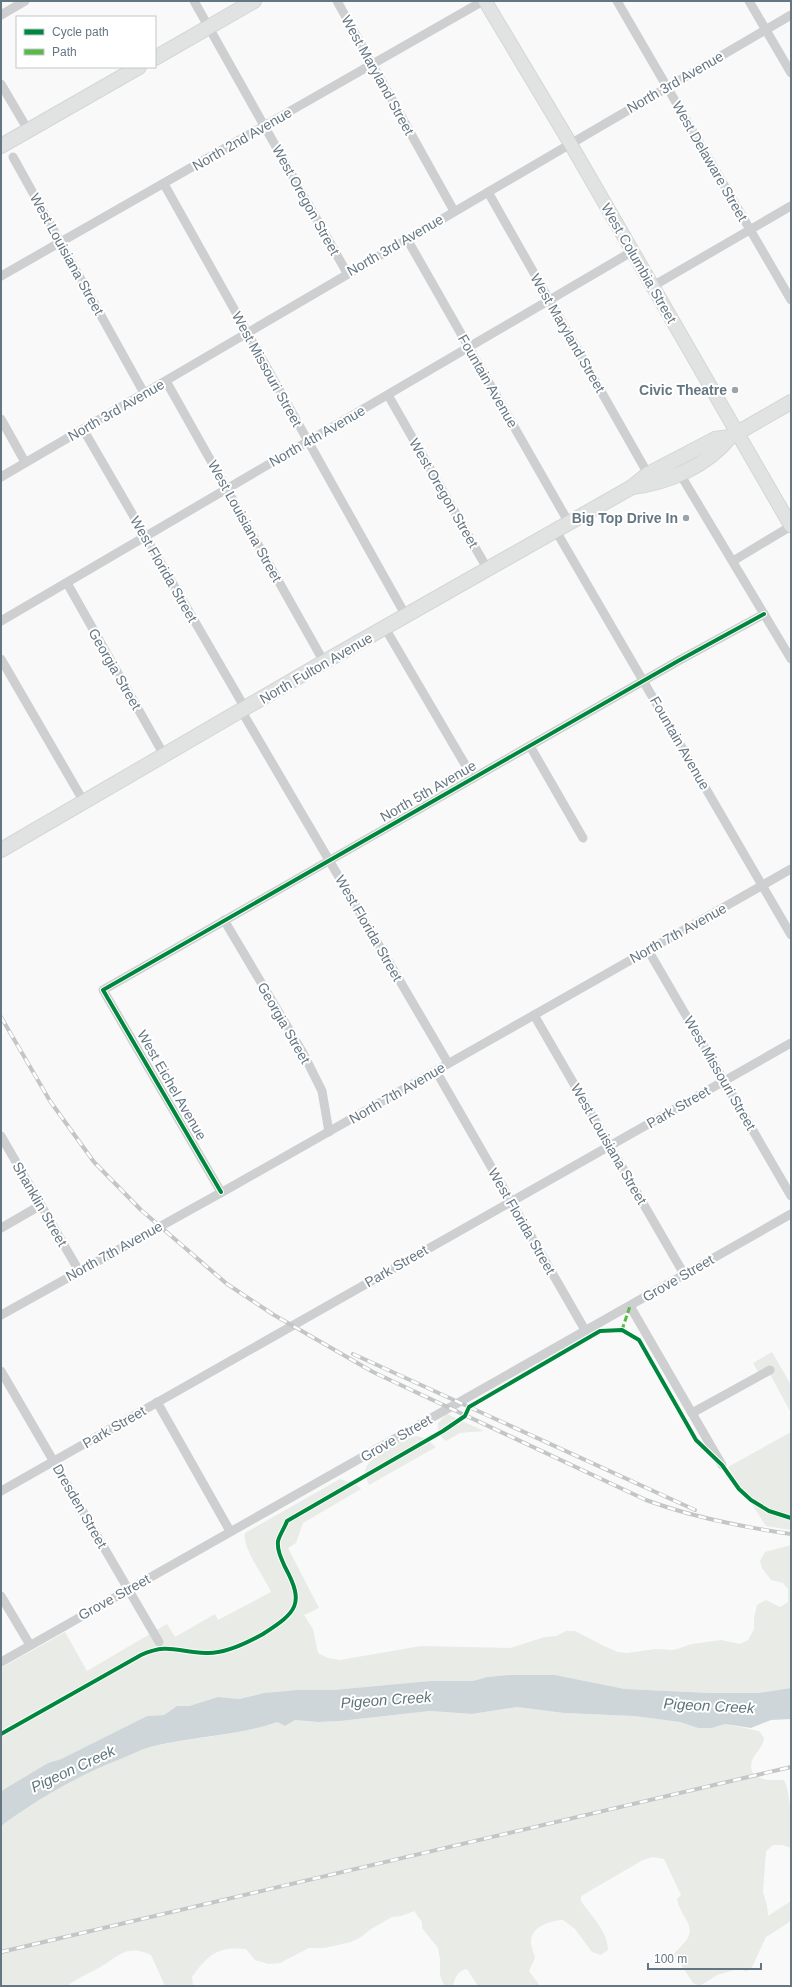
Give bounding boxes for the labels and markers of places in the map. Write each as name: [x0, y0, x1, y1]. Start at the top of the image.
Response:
place label: Civic Theatre: [639, 382, 727, 398]
marker: Civic Theatre: [730, 385, 740, 395]
place label: Big Top Drive In: [572, 510, 678, 526]
marker: Big Top Drive In: [681, 513, 691, 523]

